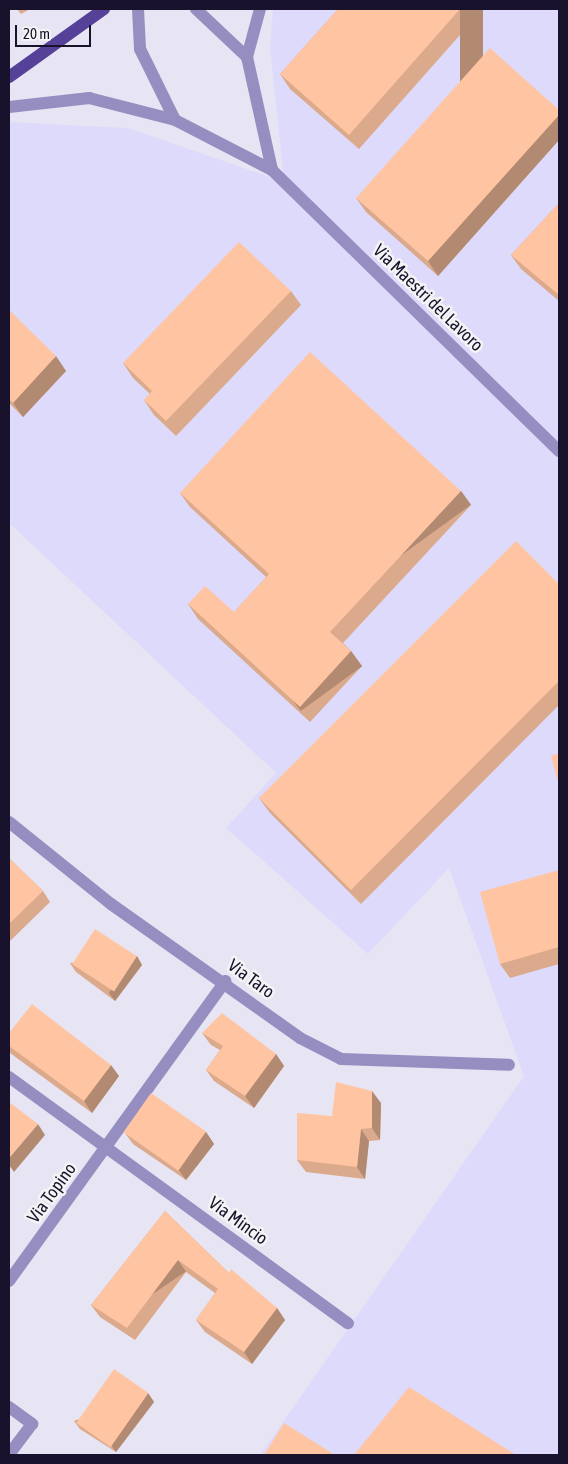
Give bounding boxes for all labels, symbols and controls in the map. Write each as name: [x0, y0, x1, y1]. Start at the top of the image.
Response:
scale bar: [18, 15, 94, 47]
text: 20 m: [23, 25, 50, 42]
street label: Via Maestri del Lavoro: [368, 240, 488, 356]
street label: Via Taro: [223, 955, 279, 1003]
street label: Via Topino: [23, 1159, 81, 1227]
street label: Via Mincio: [204, 1192, 272, 1250]

